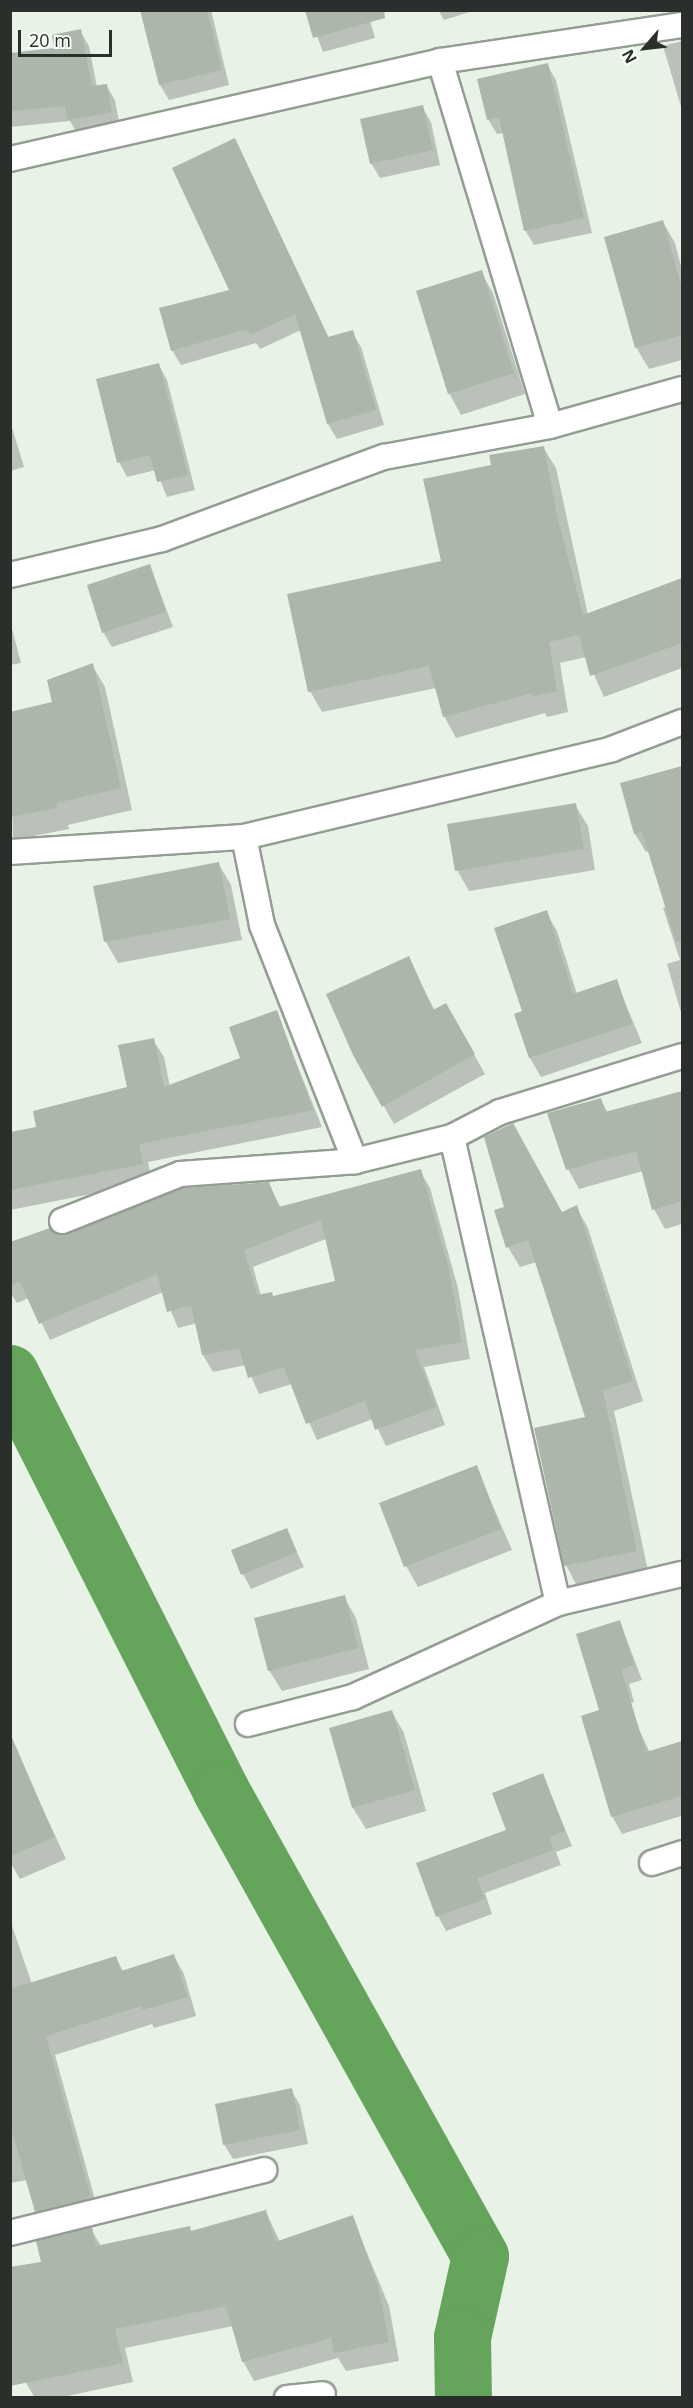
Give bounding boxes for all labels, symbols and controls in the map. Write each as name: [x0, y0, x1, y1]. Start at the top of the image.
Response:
scale bar: [21, 18, 116, 56]
north arrow: [615, 18, 675, 78]
text: 20 m: [29, 28, 71, 52]
text: N: [616, 46, 642, 67]

